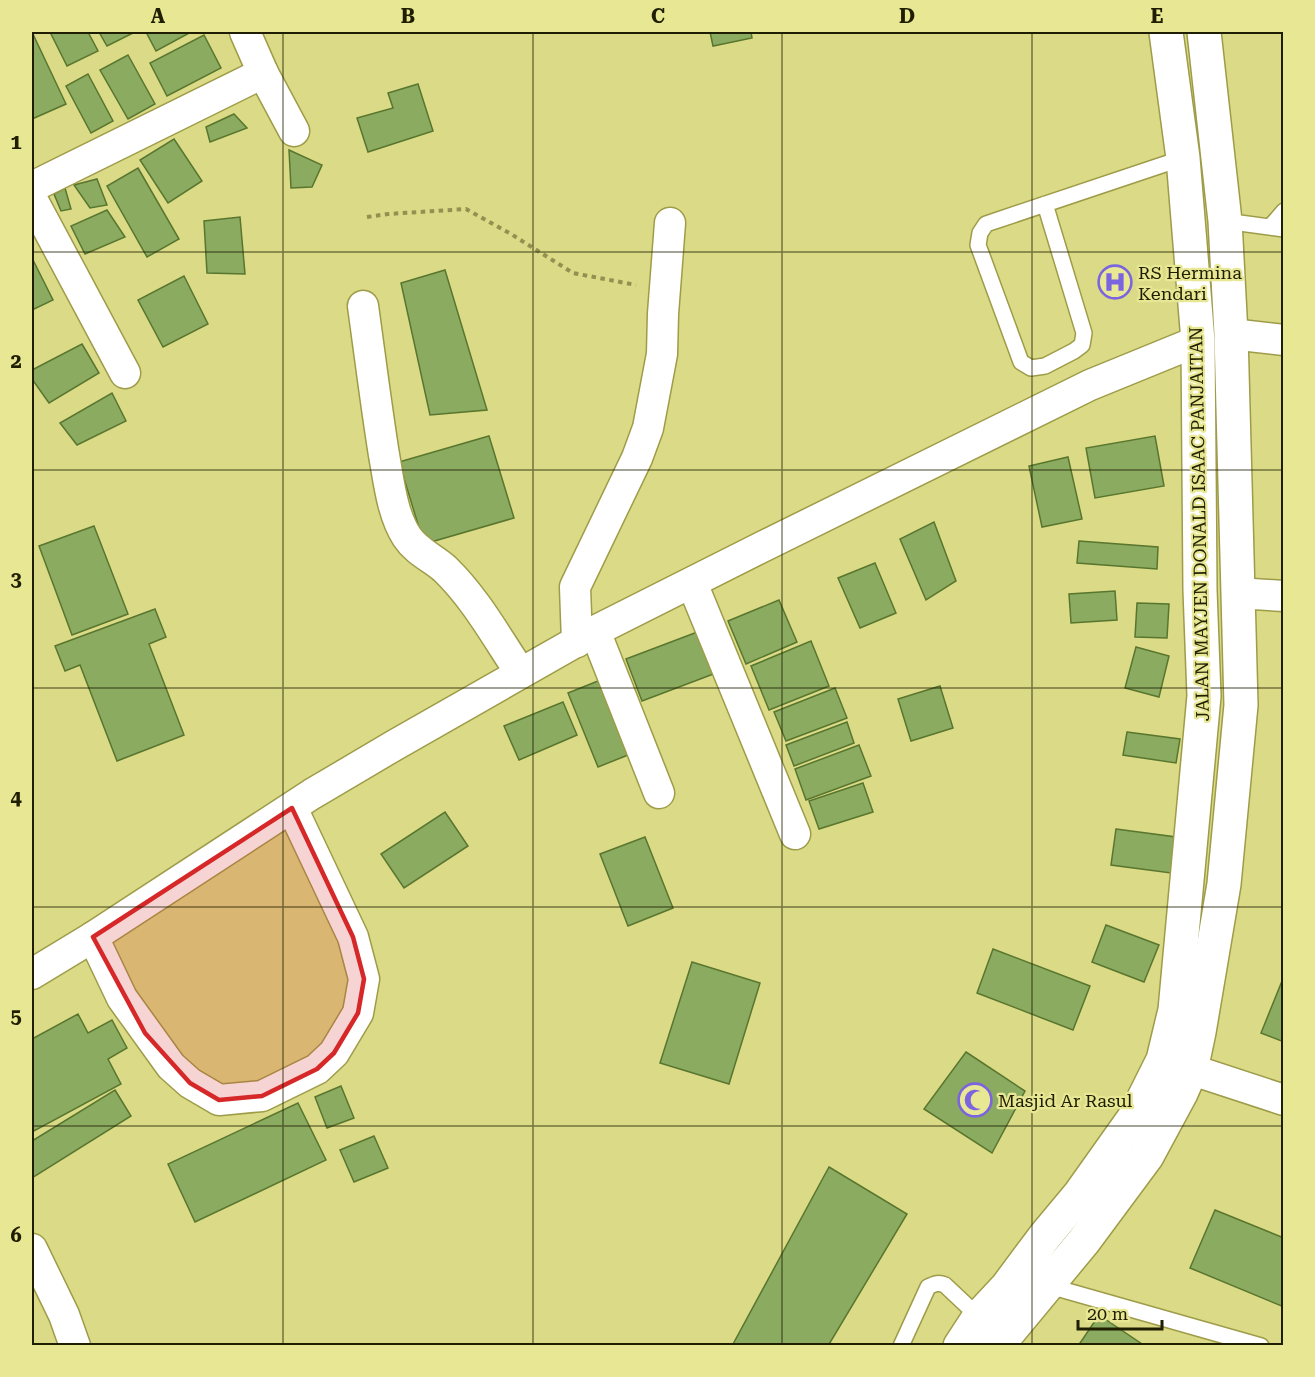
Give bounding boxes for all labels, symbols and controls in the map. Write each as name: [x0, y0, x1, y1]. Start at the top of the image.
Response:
text: A: [151, 4, 166, 28]
text: B: [401, 4, 415, 28]
text: C: [651, 4, 665, 28]
text: D: [899, 4, 915, 28]
text: E: [1151, 4, 1164, 28]
text: 1: [10, 130, 22, 154]
place label: RS Hermina Kendari: [1138, 262, 1242, 304]
hospital icon: RS Hermina Kendari: [1097, 264, 1133, 300]
street label: JALAN MAYJEN DONALD ISAAC PANJAITAN: [1185, 326, 1213, 722]
text: 2: [10, 349, 22, 373]
text: 3: [10, 567, 22, 591]
text: 4: [10, 786, 22, 810]
text: 5: [10, 1004, 22, 1028]
mosque icon: Masjid Ar Rasul: [957, 1082, 993, 1118]
place label: Masjid Ar Rasul: [998, 1090, 1133, 1111]
text: 6: [10, 1223, 22, 1247]
scale bar: [1078, 1293, 1162, 1331]
text: 20 m: [1087, 1303, 1128, 1324]

